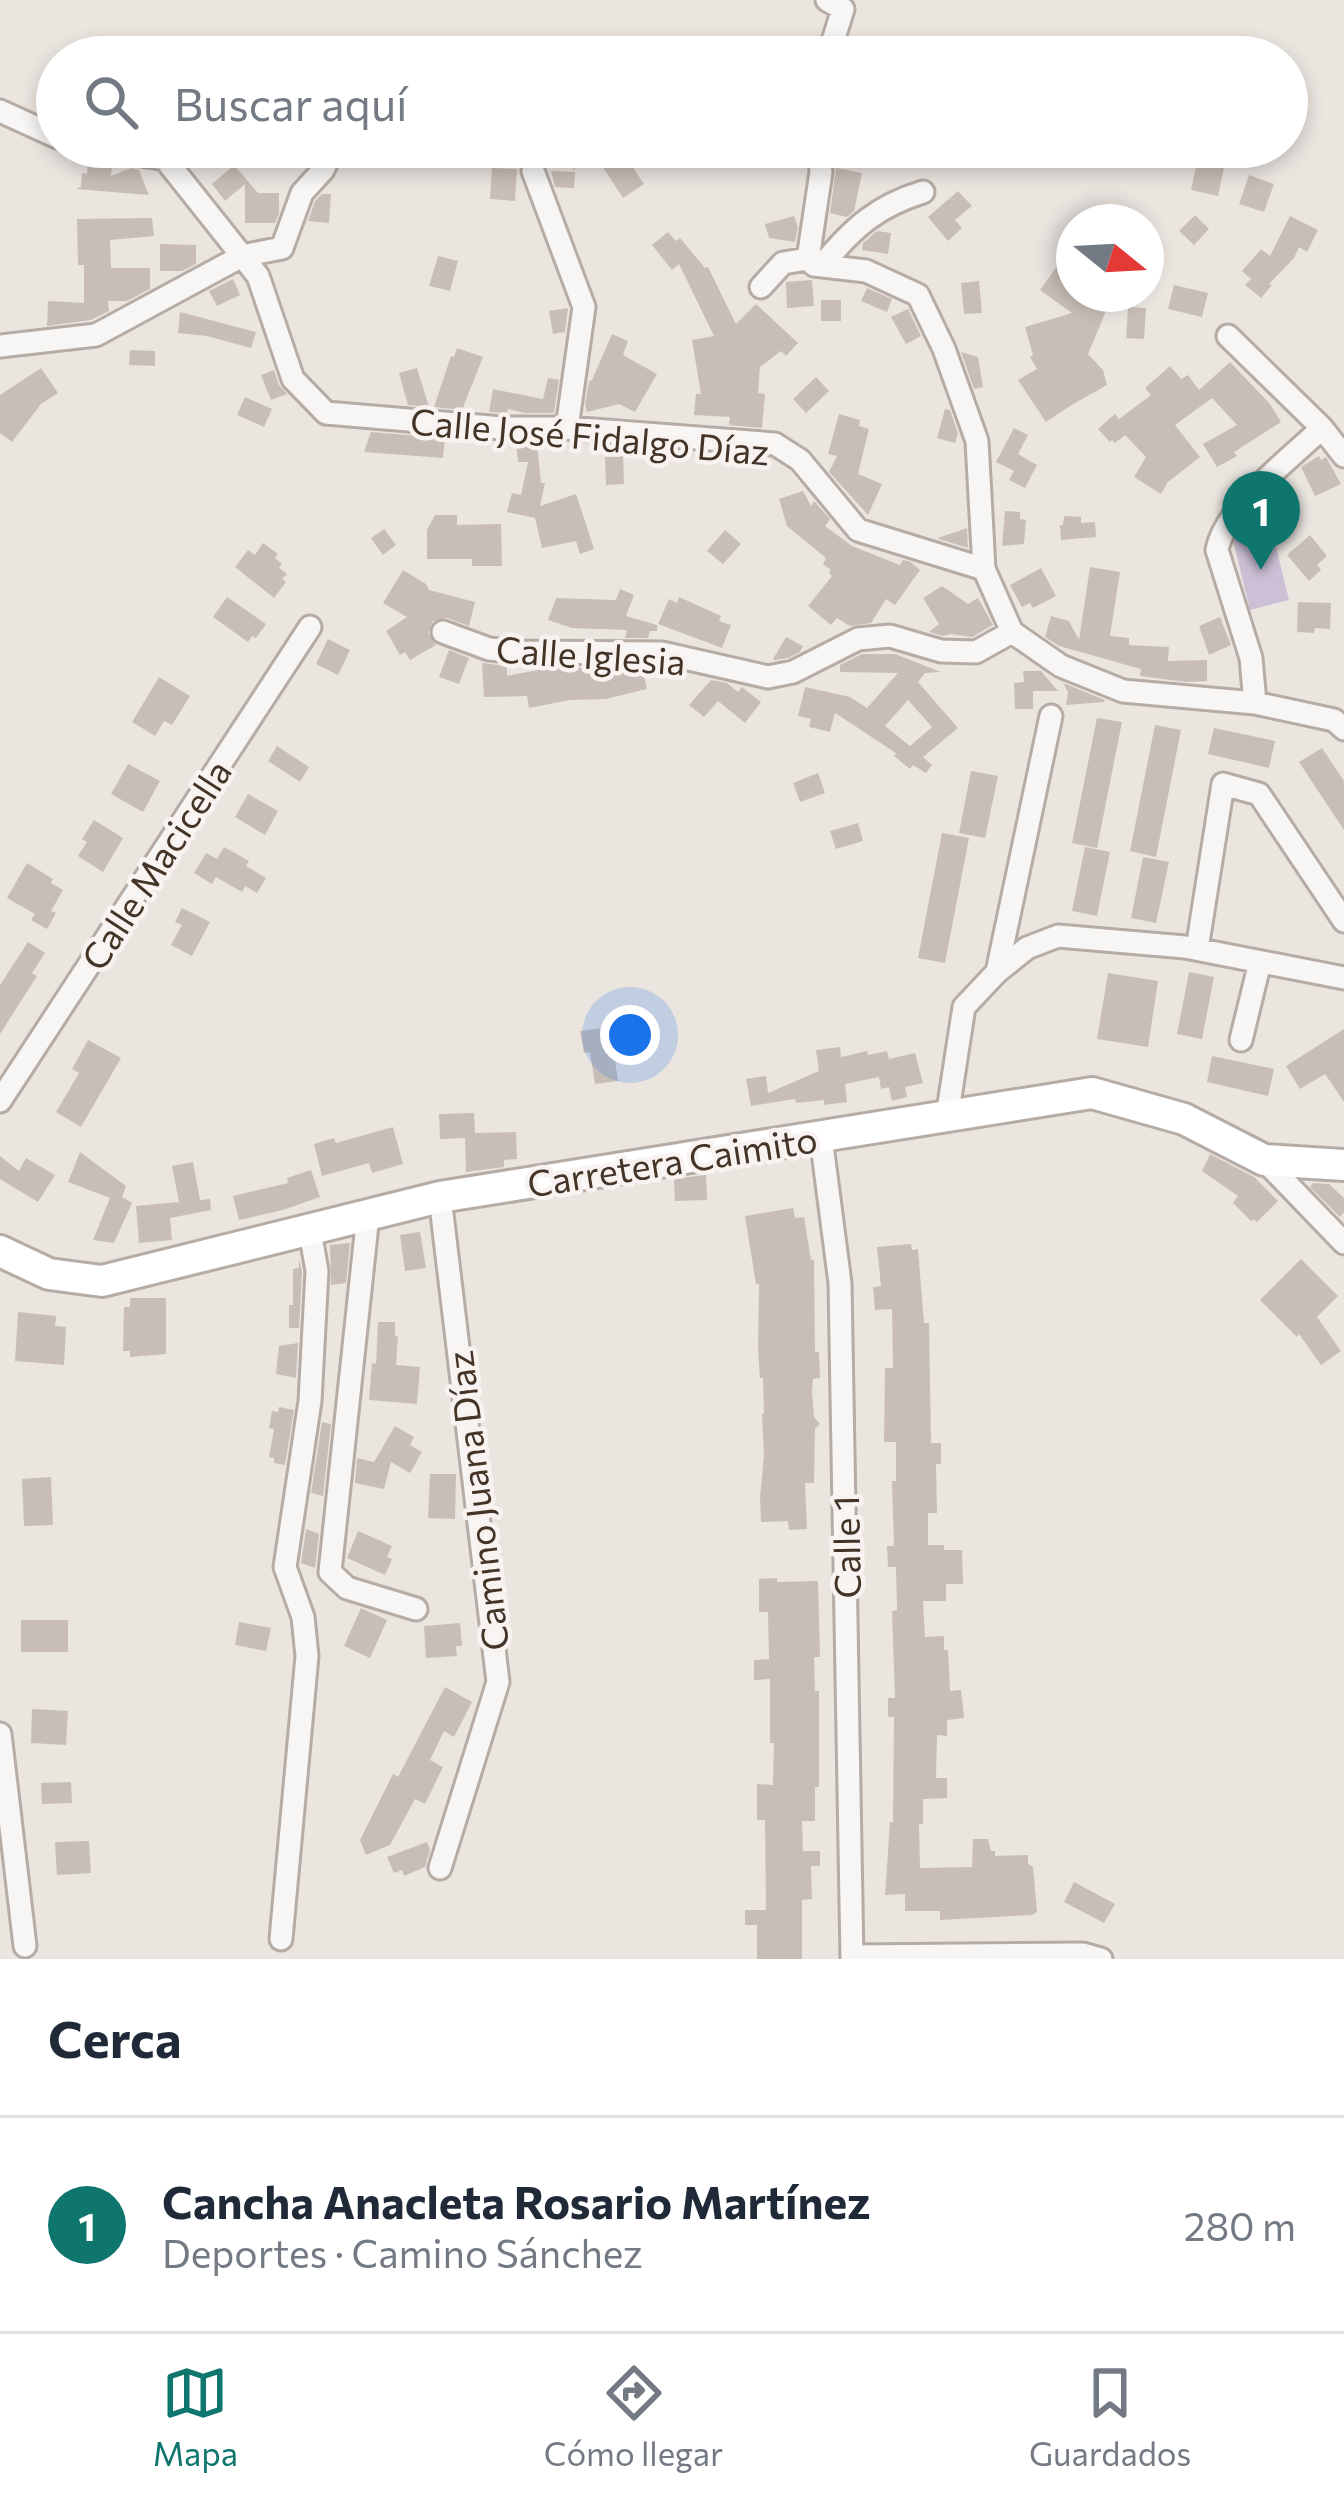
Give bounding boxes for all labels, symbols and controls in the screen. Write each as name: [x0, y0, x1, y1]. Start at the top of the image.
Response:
search box: [36, 36, 1308, 168]
icon: search: [78, 69, 144, 135]
text: Buscar aquí: [174, 75, 408, 130]
north arrow: [1056, 204, 1164, 312]
street label: Calle José Fidalgo Díaz: [409, 397, 771, 473]
pin: 1: [1222, 471, 1300, 570]
street label: Calle Iglesia: [495, 625, 687, 683]
street label: Calle Macicella: [71, 751, 239, 977]
your location: [600, 1005, 660, 1065]
street label: Carretera Caimito: [524, 1115, 820, 1205]
street label: Camino Juana Díaz: [436, 1349, 516, 1653]
street label: Calle 1: [822, 1495, 868, 1599]
text: Cerca: [48, 2006, 182, 2069]
text: Cancha Anacleta Rosario Martínez: [162, 2173, 870, 2228]
text: 1: [78, 2201, 96, 2249]
text: 280 m: [1184, 2201, 1296, 2249]
text: Deportes · Camino Sánchez: [162, 2228, 643, 2276]
tab: Mapa: [153, 2360, 238, 2473]
tab: Cómo llegar: [544, 2360, 723, 2473]
tab: Guardados: [1029, 2360, 1191, 2473]

